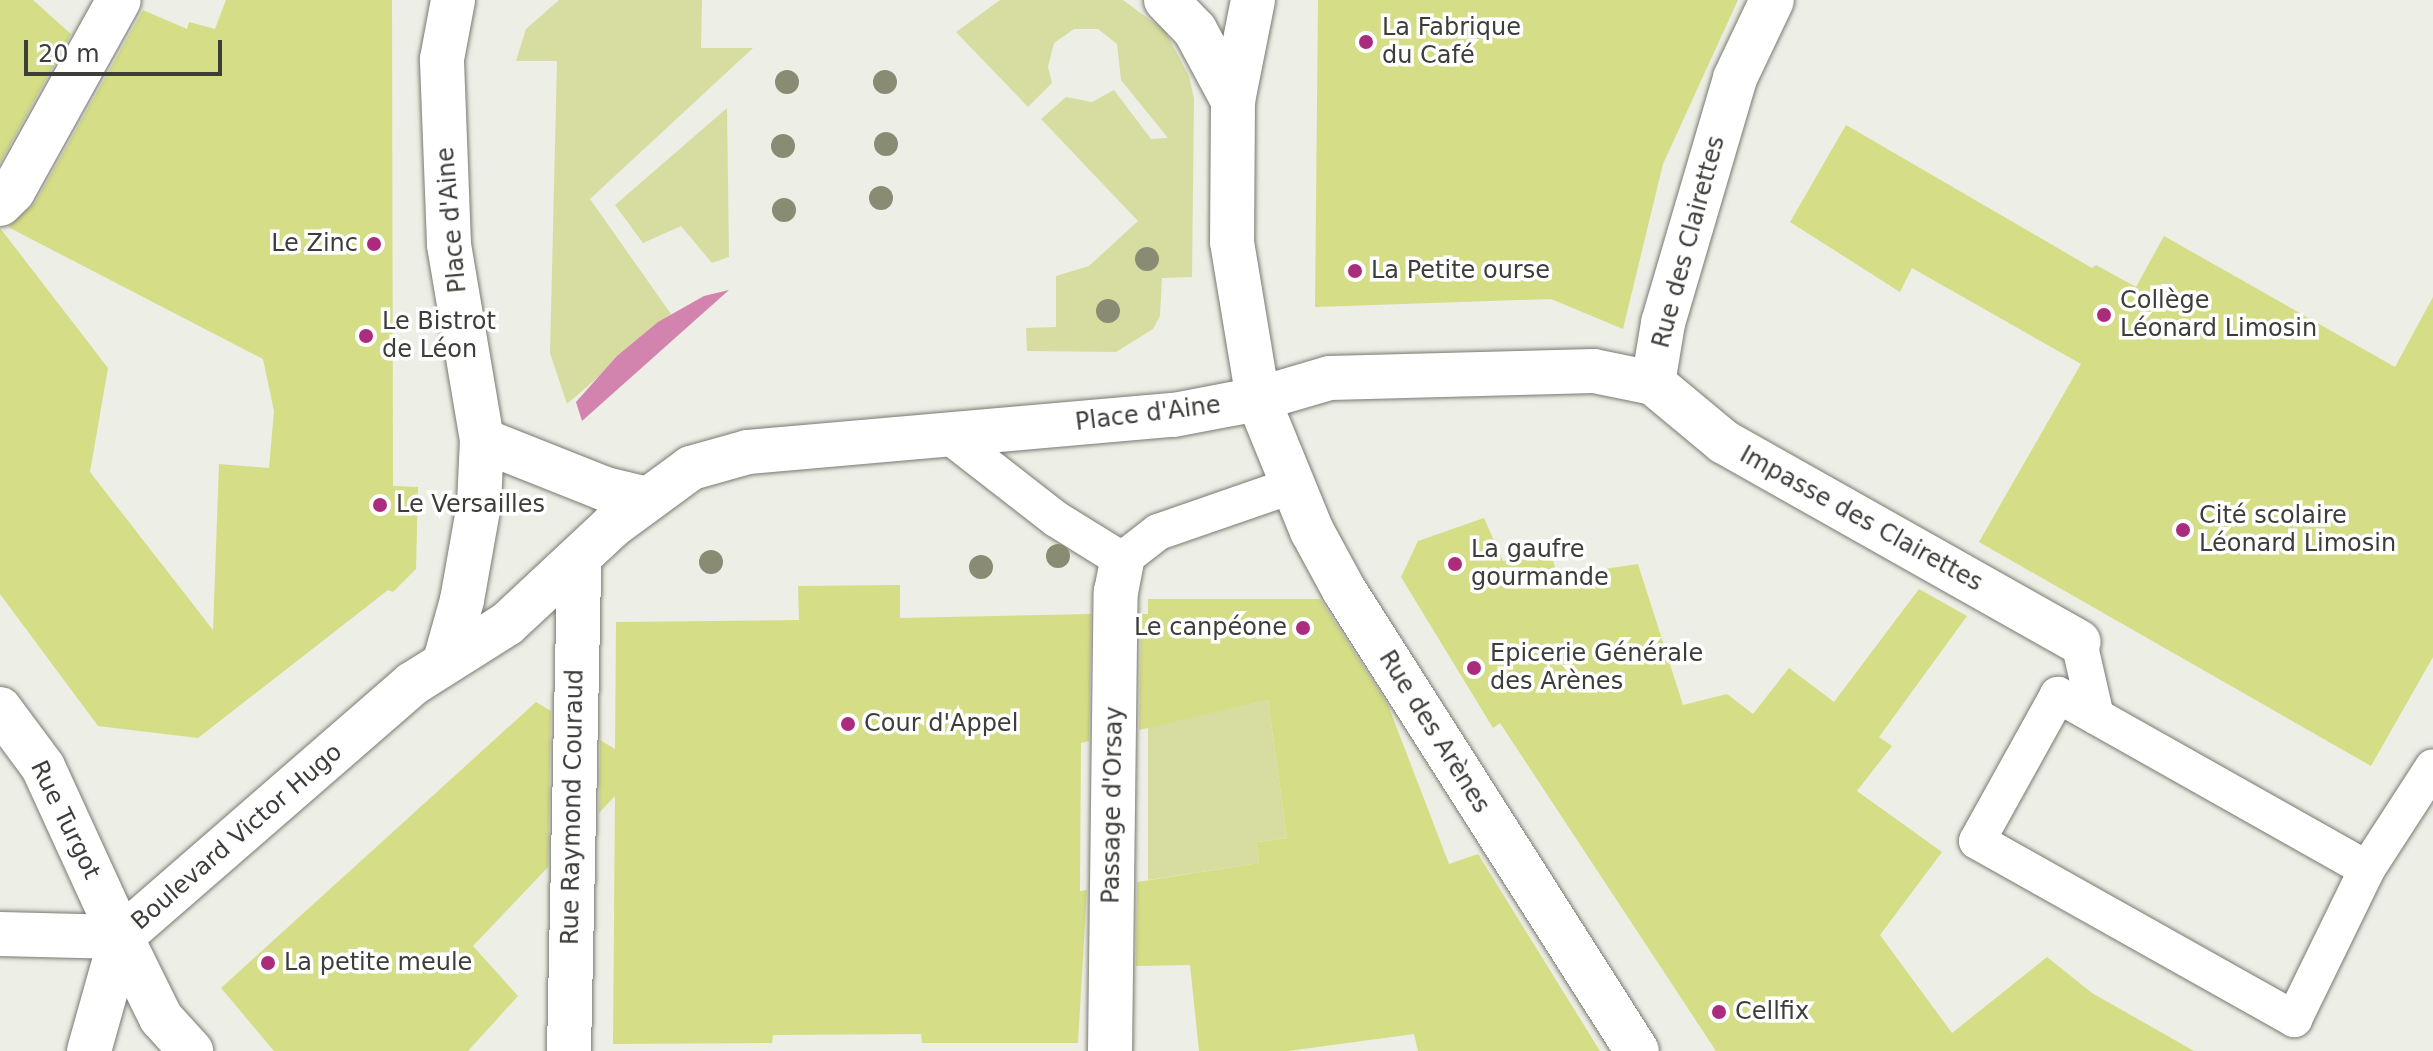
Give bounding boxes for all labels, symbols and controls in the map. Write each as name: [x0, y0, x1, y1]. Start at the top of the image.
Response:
place label: La Fabrique du Café: [1382, 14, 1521, 70]
scale bar: [28, 24, 226, 74]
marker: La Fabrique du Café: [1357, 33, 1375, 51]
text: 20 m: [38, 40, 100, 68]
street label: Rue des Clairettes: [1647, 133, 1731, 351]
street label: Place d'Aine: [431, 146, 473, 294]
place label: Le Zinc: [271, 230, 358, 258]
marker: Le Zinc: [365, 235, 383, 253]
place label: La Petite ourse: [1371, 257, 1550, 285]
marker: La Petite ourse: [1346, 262, 1364, 280]
place label: Collège Léonard Limosin: [2120, 287, 2317, 343]
marker: Collège Léonard Limosin: [2095, 306, 2113, 324]
place label: Le Bistrot de Léon: [382, 308, 496, 364]
marker: Le Bistrot de Léon: [357, 327, 375, 345]
street label: Place d'Aine: [1074, 391, 1222, 437]
street label: Impasse des Clairettes: [1735, 440, 1987, 598]
place label: Le Versailles: [396, 491, 545, 519]
marker: Le Versailles: [371, 496, 389, 514]
place label: Cité scolaire Léonard Limosin: [2199, 502, 2396, 558]
marker: Cité scolaire Léonard Limosin: [2174, 521, 2192, 539]
place label: La gaufre gourmande: [1471, 536, 1609, 592]
marker: La gaufre gourmande: [1446, 555, 1464, 573]
place label: Le canpéone: [1134, 614, 1287, 642]
marker: Le canpéone: [1294, 619, 1312, 637]
place label: Epicerie Générale des Arènes: [1490, 640, 1703, 696]
street label: Rue des Arènes: [1372, 645, 1496, 819]
marker: Epicerie Générale des Arènes: [1465, 659, 1483, 677]
street label: Rue Raymond Couraud: [556, 669, 590, 945]
street label: Passage d'Orsay: [1097, 706, 1129, 904]
place label: Cour d'Appel: [864, 710, 1018, 738]
marker: Cour d'Appel: [839, 715, 857, 733]
street label: Boulevard Victor Hugo: [126, 738, 348, 936]
street label: Rue Turgot: [24, 756, 106, 884]
place label: La petite meule: [284, 949, 472, 977]
marker: La petite meule: [259, 954, 277, 972]
place label: Cellfix: [1735, 998, 1809, 1026]
marker: Cellfix: [1710, 1003, 1728, 1021]

